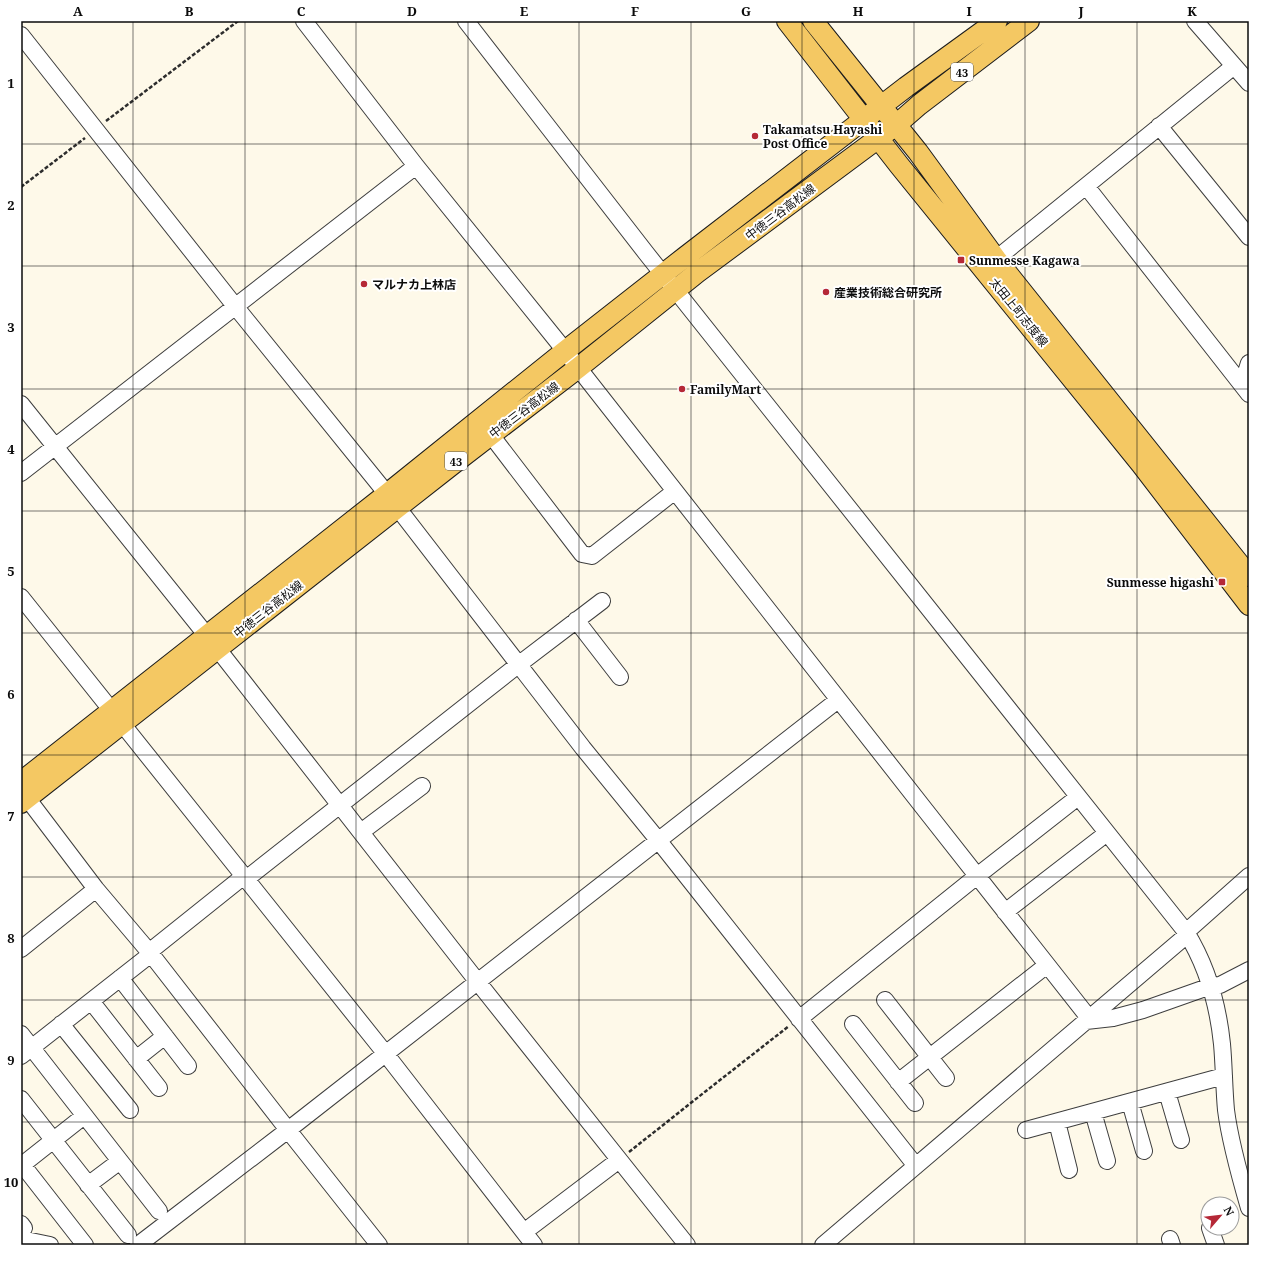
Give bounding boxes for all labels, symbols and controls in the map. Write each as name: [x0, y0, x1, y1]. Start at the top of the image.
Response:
text: A: [73, 2, 83, 20]
text: B: [185, 2, 194, 20]
text: C: [297, 2, 306, 20]
text: D: [407, 2, 417, 20]
text: E: [520, 2, 529, 20]
text: F: [631, 2, 639, 20]
text: G: [741, 2, 751, 20]
text: H: [853, 2, 864, 20]
text: I: [966, 2, 972, 20]
text: J: [1077, 2, 1084, 20]
text: K: [1187, 2, 1197, 20]
road number: 43: [951, 63, 973, 81]
text: 1: [7, 74, 15, 92]
place label: Takamatsu Hayashi Post Office: [763, 121, 883, 152]
marker: Takamatsu Hayashi Post Office: [750, 131, 760, 141]
street label: 中徳三谷高松線: [741, 180, 819, 244]
text: 2: [7, 196, 15, 214]
place label: Sunmesse Kagawa: [969, 252, 1080, 269]
marker: Sunmesse Kagawa: [956, 255, 966, 265]
street label: 太田上町志度線: [986, 274, 1052, 350]
place label: マルナカ上林店: [372, 276, 456, 293]
marker: マルナカ上林店: [359, 279, 369, 289]
place label: 産業技術総合研究所: [834, 284, 942, 301]
marker: 産業技術総合研究所: [821, 287, 831, 297]
text: 3: [7, 318, 15, 336]
street label: 中徳三谷高松線: [485, 378, 563, 442]
place label: FamilyMart: [690, 381, 761, 398]
marker: FamilyMart: [677, 384, 687, 394]
text: 4: [7, 440, 15, 458]
road number: 43: [445, 452, 467, 470]
text: 5: [7, 562, 15, 580]
place label: Sunmesse higashi: [1107, 574, 1215, 591]
street label: 中徳三谷高松線: [230, 576, 306, 642]
marker: Sunmesse higashi: [1217, 577, 1227, 587]
text: 6: [7, 685, 15, 703]
text: 7: [7, 807, 15, 825]
text: 8: [7, 929, 15, 947]
text: 9: [7, 1051, 15, 1069]
text: 10: [4, 1173, 18, 1191]
north arrow: [1200, 1196, 1240, 1236]
text: N: [1221, 1204, 1238, 1219]

